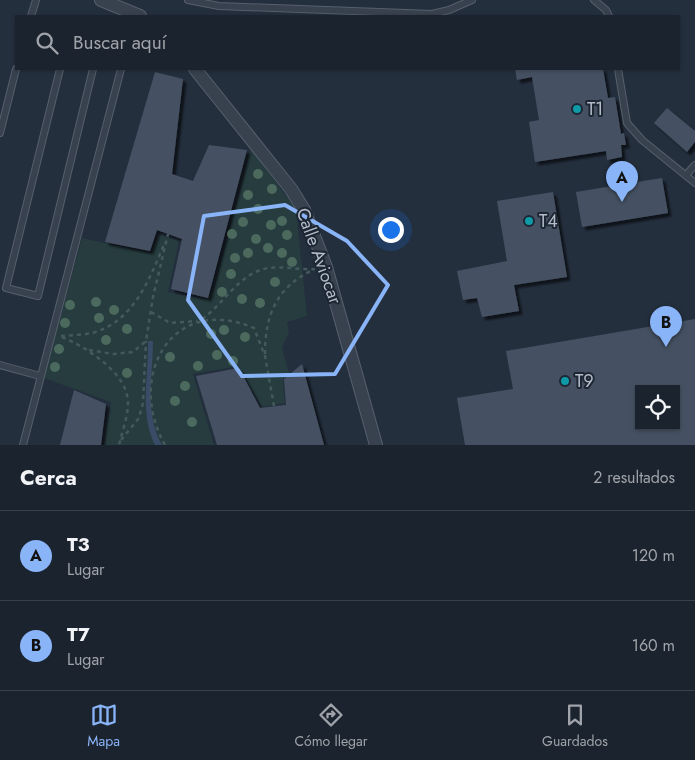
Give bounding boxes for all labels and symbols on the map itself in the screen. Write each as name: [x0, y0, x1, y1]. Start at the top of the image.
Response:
place label: T1: [587, 96, 603, 122]
marker: T1: [571, 103, 583, 115]
pin: A: [606, 161, 638, 202]
street label: Calle Aviocar: [290, 204, 349, 309]
place label: T4: [539, 208, 558, 234]
marker: T4: [523, 215, 535, 227]
your location: [378, 217, 404, 243]
pin: B: [650, 306, 682, 347]
place label: T9: [575, 368, 594, 394]
marker: T9: [559, 375, 571, 387]

